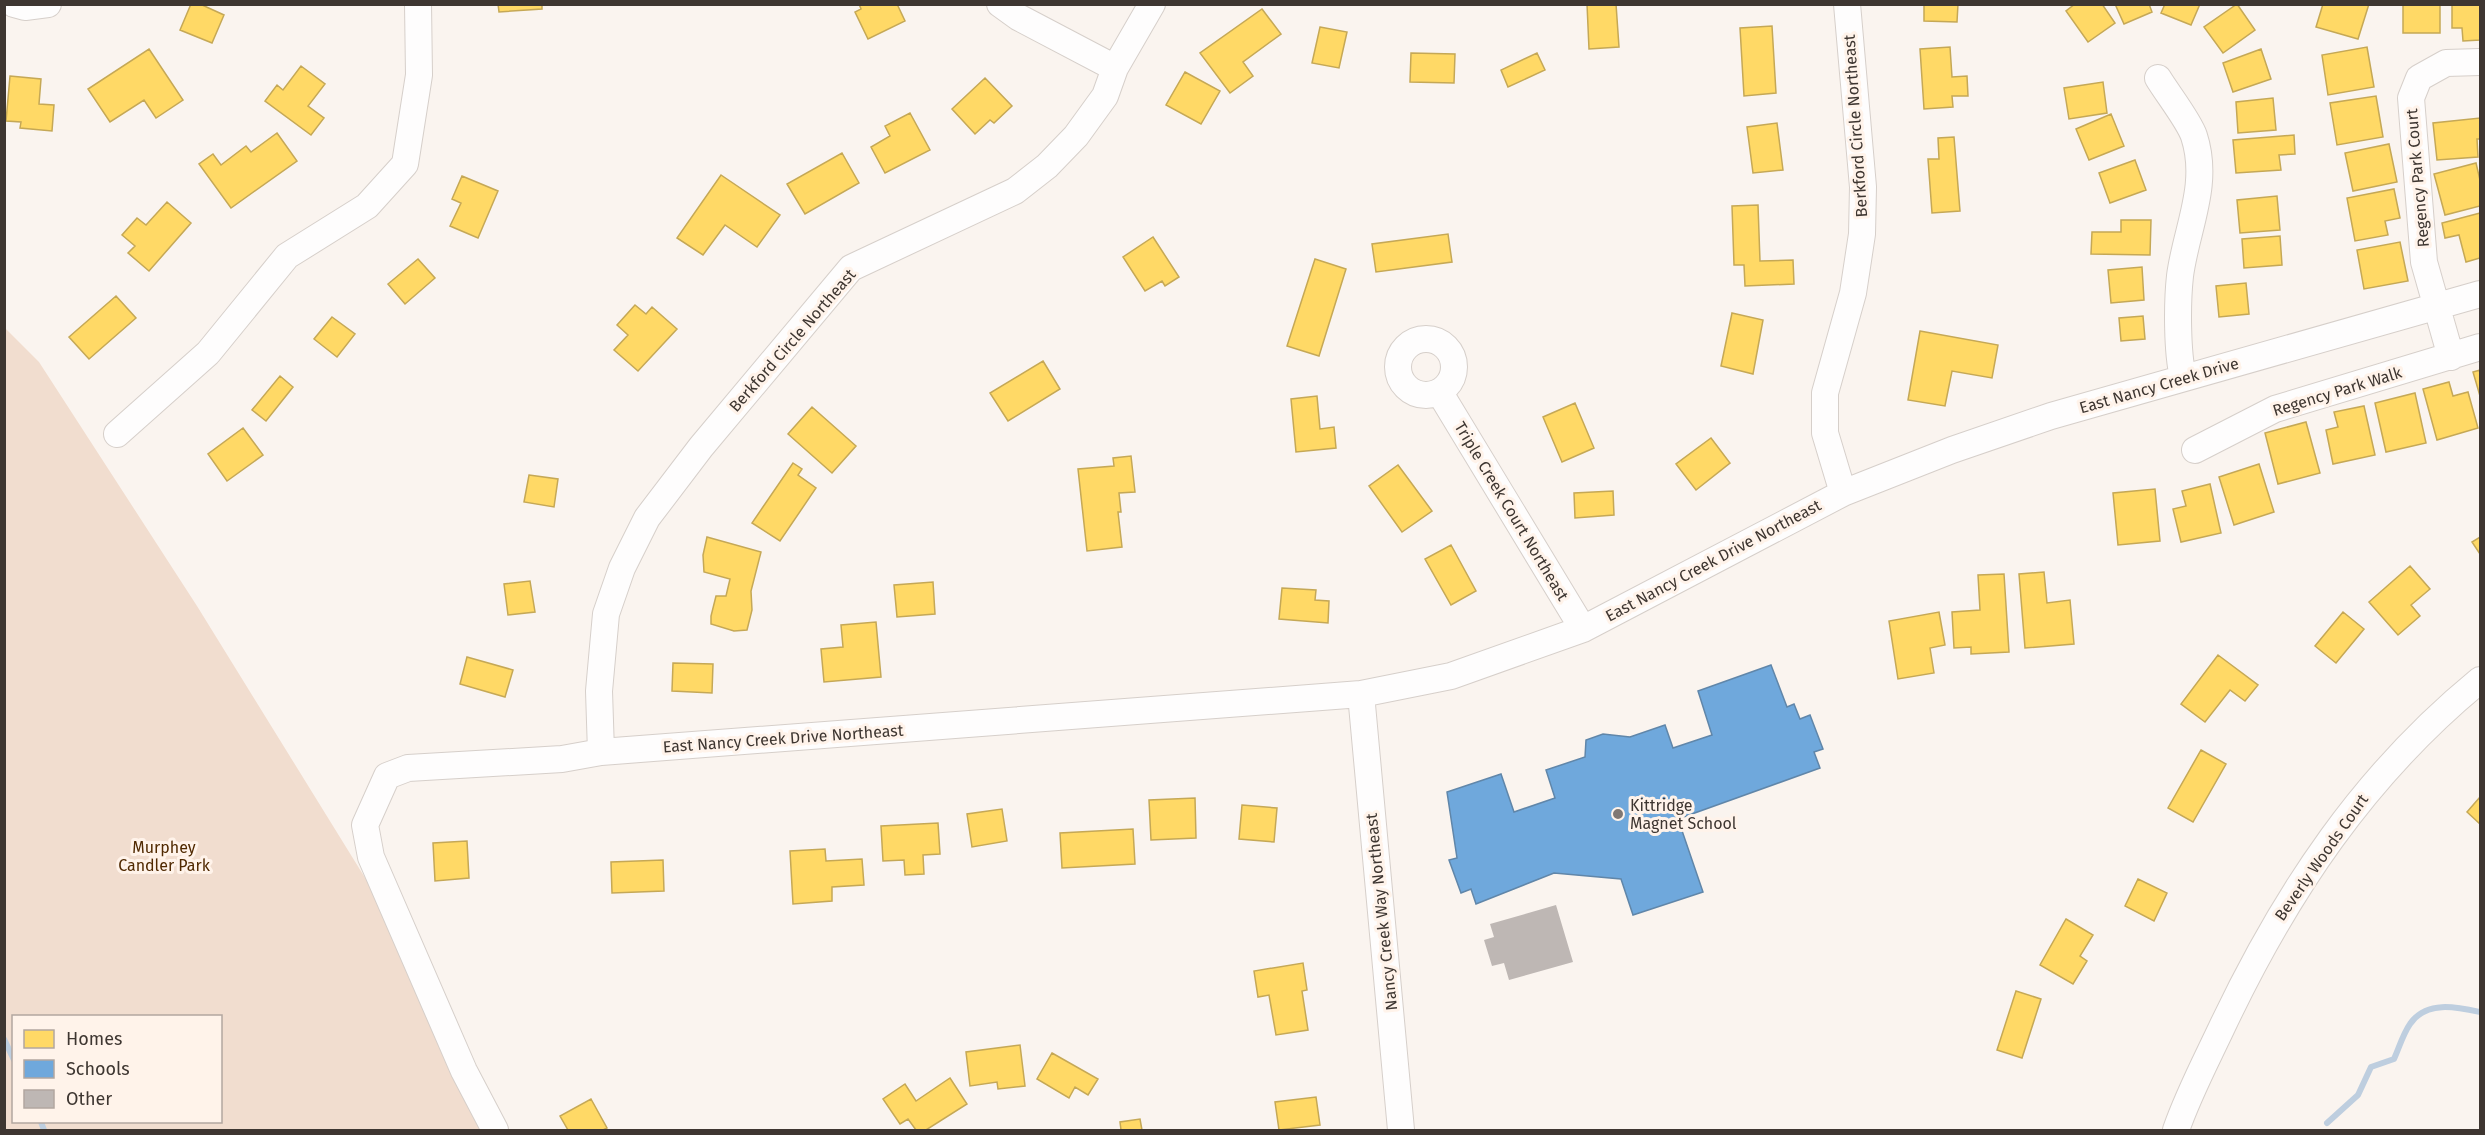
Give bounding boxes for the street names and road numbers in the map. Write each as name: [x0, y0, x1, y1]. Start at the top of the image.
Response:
street label: Berkford Circle Northeast: [1840, 34, 1871, 218]
street label: Regency Park Court: [2402, 108, 2433, 248]
street label: Berkford Circle Northeast: [725, 265, 860, 416]
street label: East Nancy Creek Drive: [2077, 354, 2241, 417]
street label: Regency Park Walk: [2270, 363, 2405, 420]
street label: Triple Creek Court Northeast: [1451, 418, 1573, 604]
street label: East Nancy Creek Drive Northeast: [1602, 495, 1824, 625]
street label: East Nancy Creek Drive Northeast: [662, 721, 904, 756]
street label: Beverly Woods Court: [2271, 790, 2372, 924]
street label: Nancy Creek Way Northeast: [1362, 812, 1401, 1012]

